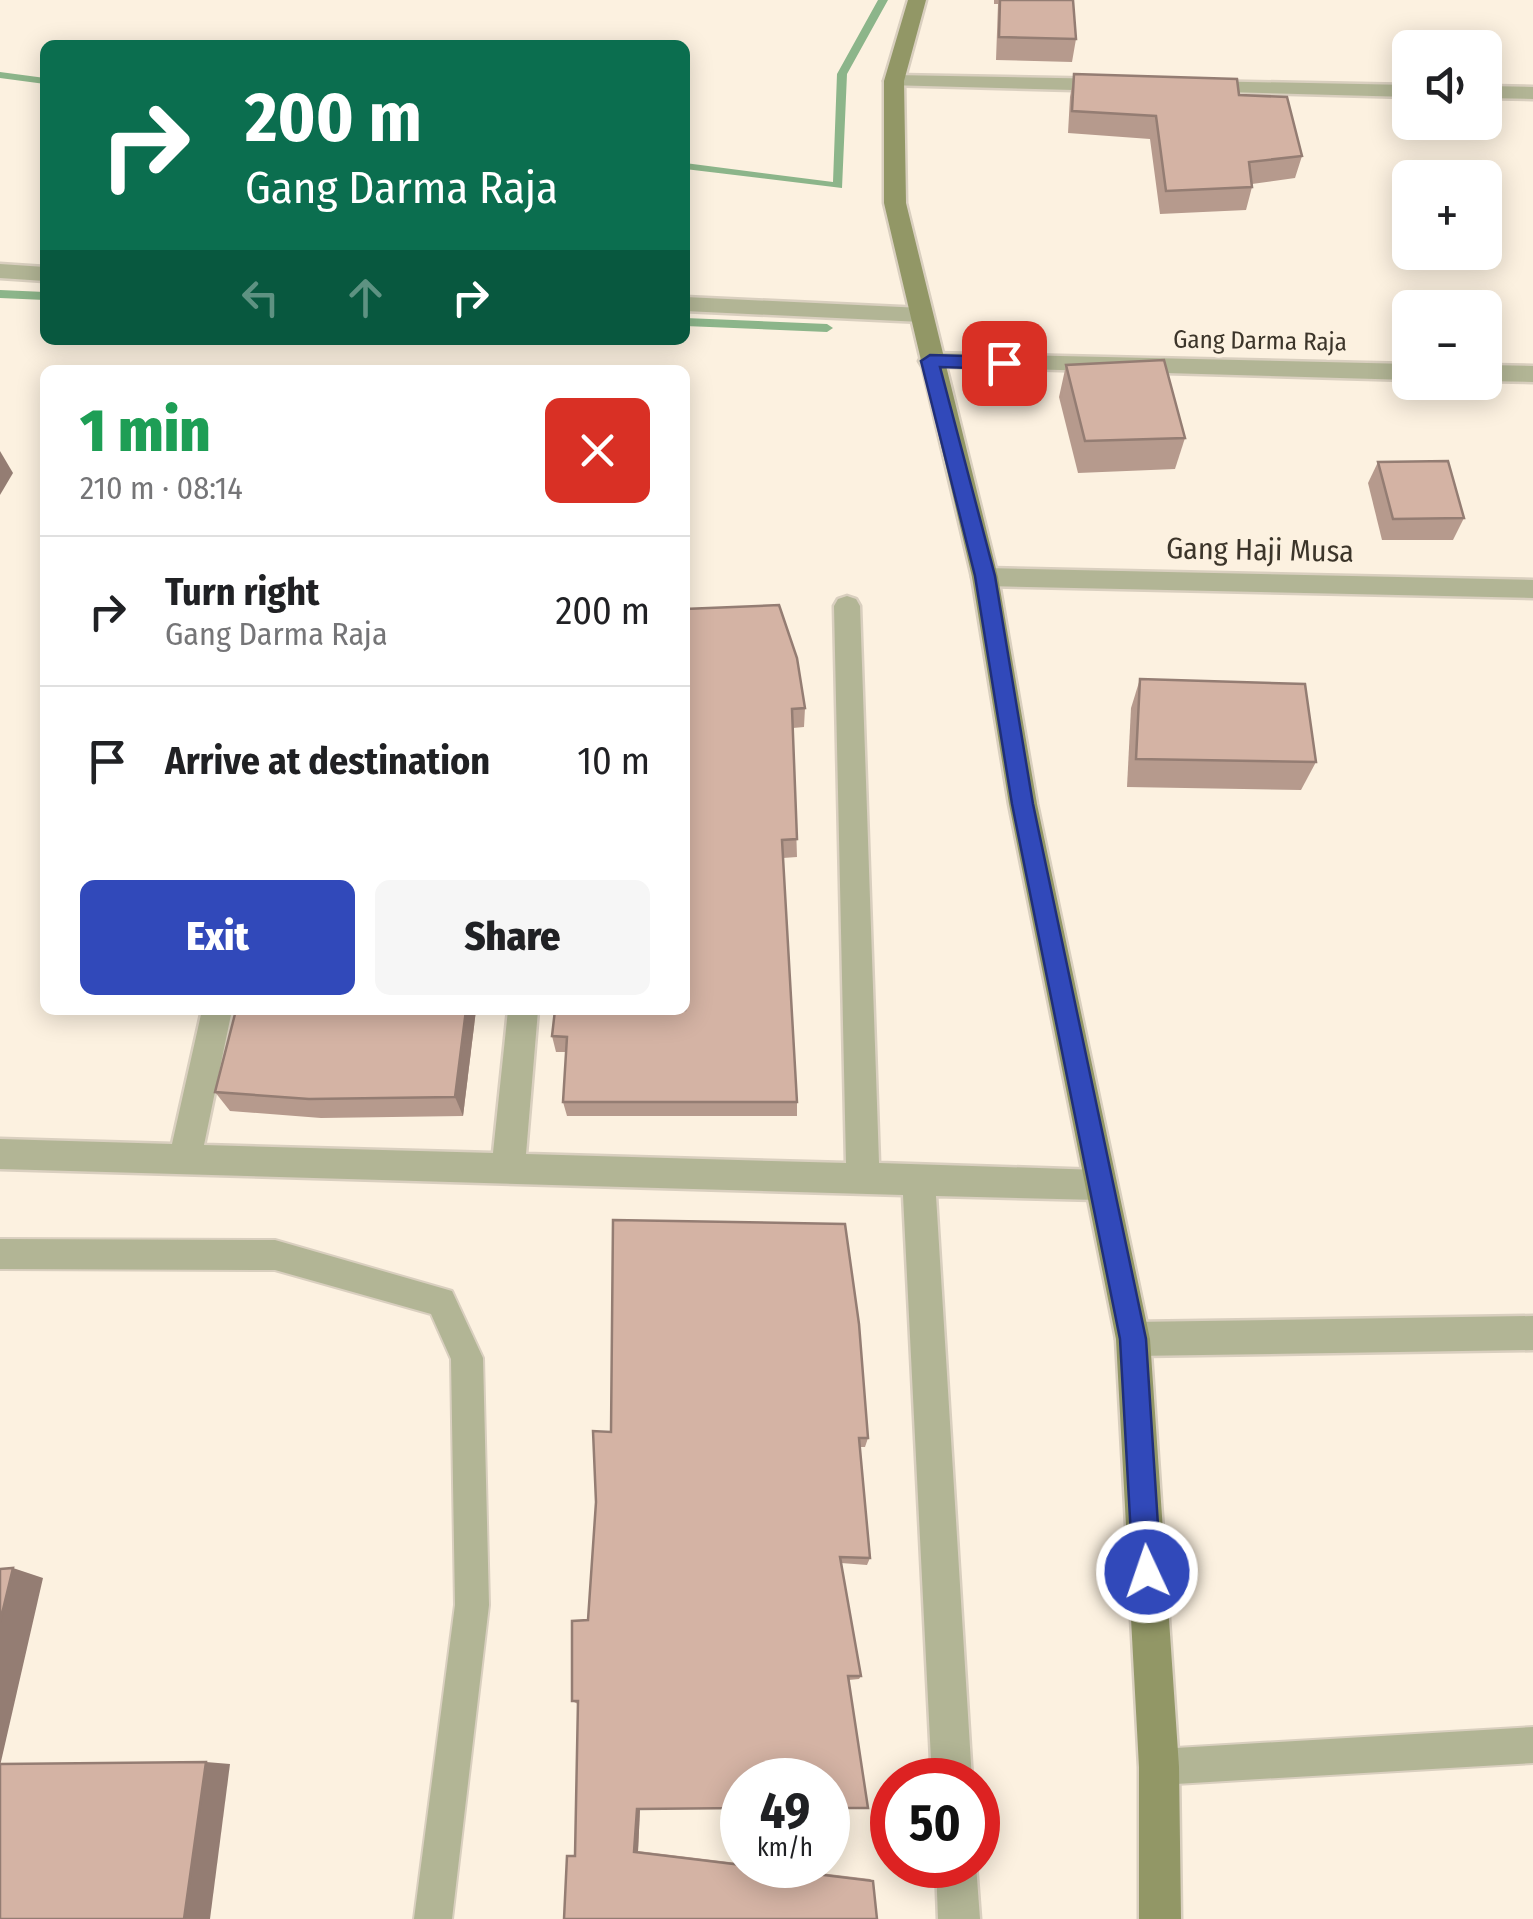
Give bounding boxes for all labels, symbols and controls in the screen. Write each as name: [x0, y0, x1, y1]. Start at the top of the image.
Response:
map controls: [1392, 30, 1502, 400]
button: sound: [1392, 30, 1502, 140]
text: 200 m: [245, 76, 422, 160]
icon: right: [80, 80, 210, 210]
button: +: [1392, 160, 1502, 270]
text: Gang Darma Raja: [245, 161, 558, 215]
icon: left: [233, 270, 288, 325]
icon: ahead: [338, 270, 393, 325]
icon: right: [443, 270, 498, 325]
button: −: [1392, 290, 1502, 400]
pin: [962, 321, 1047, 406]
street label: Gang Darma Raja: [1173, 324, 1347, 358]
icon: arrive: [977, 336, 1032, 391]
text: 1 min: [80, 395, 211, 467]
button: close: [545, 398, 650, 503]
text: 210 m · 08:14: [80, 469, 243, 507]
street label: Gang Haji Musa: [1166, 530, 1354, 570]
text: Turn right: [165, 569, 319, 615]
icon: right: [80, 584, 135, 639]
text: 200 m: [555, 588, 650, 634]
text: Gang Darma Raja: [165, 615, 388, 653]
icon: arrive: [80, 734, 135, 789]
text: Arrive at destination: [165, 738, 490, 784]
text: 10 m: [577, 738, 650, 784]
button: Exit: [80, 880, 355, 995]
button: Share: [375, 880, 650, 995]
position arrow: [1095, 1520, 1199, 1624]
speed limit sign: 50: [870, 1758, 1000, 1888]
text: 49: [760, 1781, 810, 1841]
text: km/h: [757, 1833, 813, 1863]

